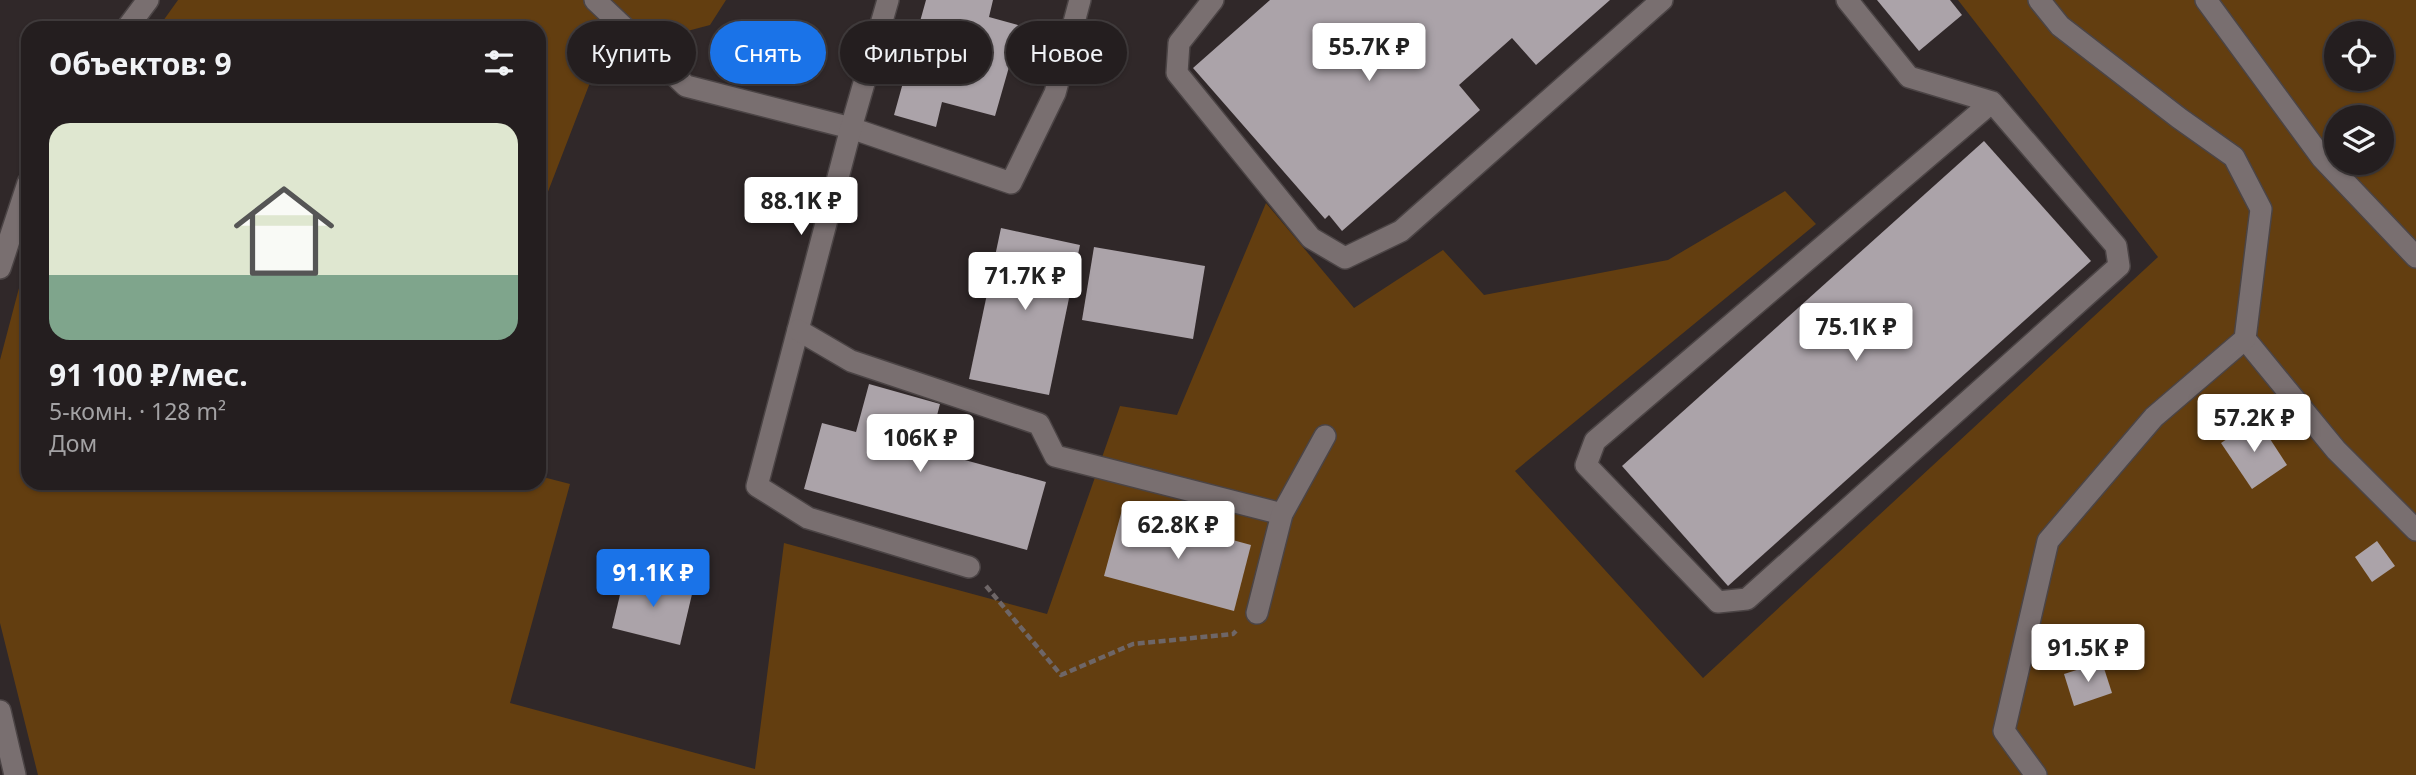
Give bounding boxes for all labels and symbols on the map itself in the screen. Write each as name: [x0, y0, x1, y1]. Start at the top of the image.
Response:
pin: 55.7K ₽: [1304, 24, 1434, 83]
pin: 88.1K ₽: [736, 177, 866, 237]
pin: 71.7K ₽: [960, 252, 1090, 312]
pin: 75.1K ₽: [1791, 304, 1921, 363]
pin: 57.2K ₽: [2189, 394, 2319, 454]
pin: 106K ₽: [863, 414, 977, 474]
pin: 62.8K ₽: [1113, 502, 1243, 561]
pin: 91.1K ₽: [588, 550, 718, 609]
pin: 91.5K ₽: [2023, 624, 2153, 684]

